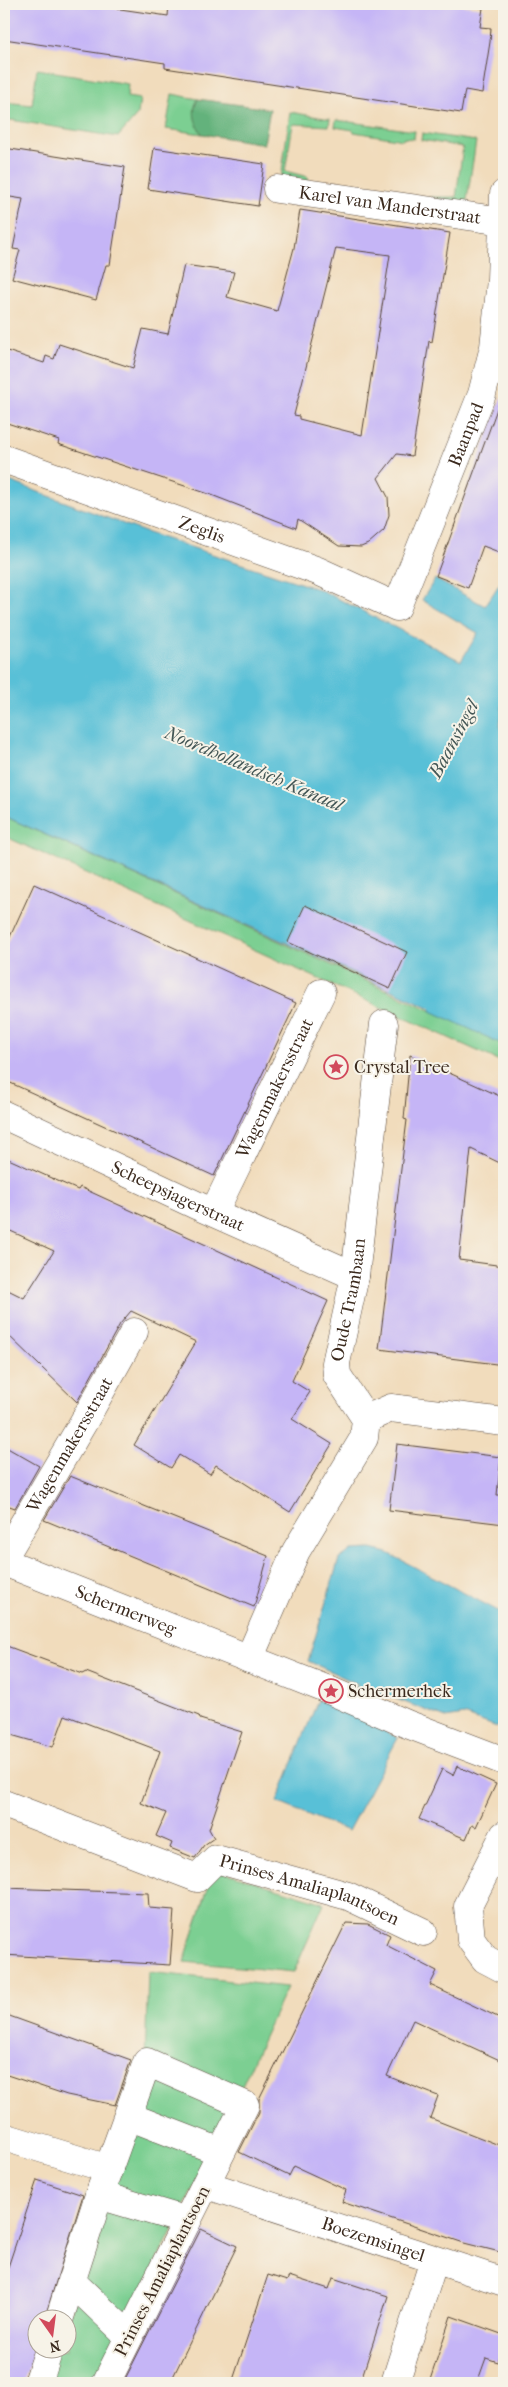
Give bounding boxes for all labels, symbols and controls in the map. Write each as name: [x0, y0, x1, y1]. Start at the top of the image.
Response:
street label: Karel van Manderstraat: [297, 182, 483, 229]
street label: Baanpad: [444, 400, 489, 469]
street label: Zeglis: [176, 512, 228, 548]
water label: Baansingel: [424, 695, 485, 783]
water label: Noordhollandsch Kanaal: [161, 721, 348, 817]
street label: Wagenmakersstraat: [232, 1014, 318, 1163]
place icon: Crystal Tree: [323, 1054, 349, 1080]
place label: Crystal Tree: [354, 1057, 450, 1078]
street label: Scheepsjagerstraat: [108, 1157, 248, 1237]
street label: Oude Trambaan: [327, 1236, 370, 1364]
street label: Wagenmakersstraat: [22, 1373, 118, 1517]
street label: Schermerweg: [72, 1581, 180, 1640]
place icon: Schermerhek: [318, 1678, 344, 1704]
place label: Schermerhek: [348, 1681, 452, 1702]
street label: Prinses Amaliaplantsoen: [217, 1850, 403, 1930]
street label: Prinses Amaliaplantsoen: [110, 2182, 215, 2360]
street label: Boezemsingel: [319, 2213, 428, 2266]
north arrow: [28, 2310, 78, 2360]
text: N: [47, 2337, 62, 2356]

